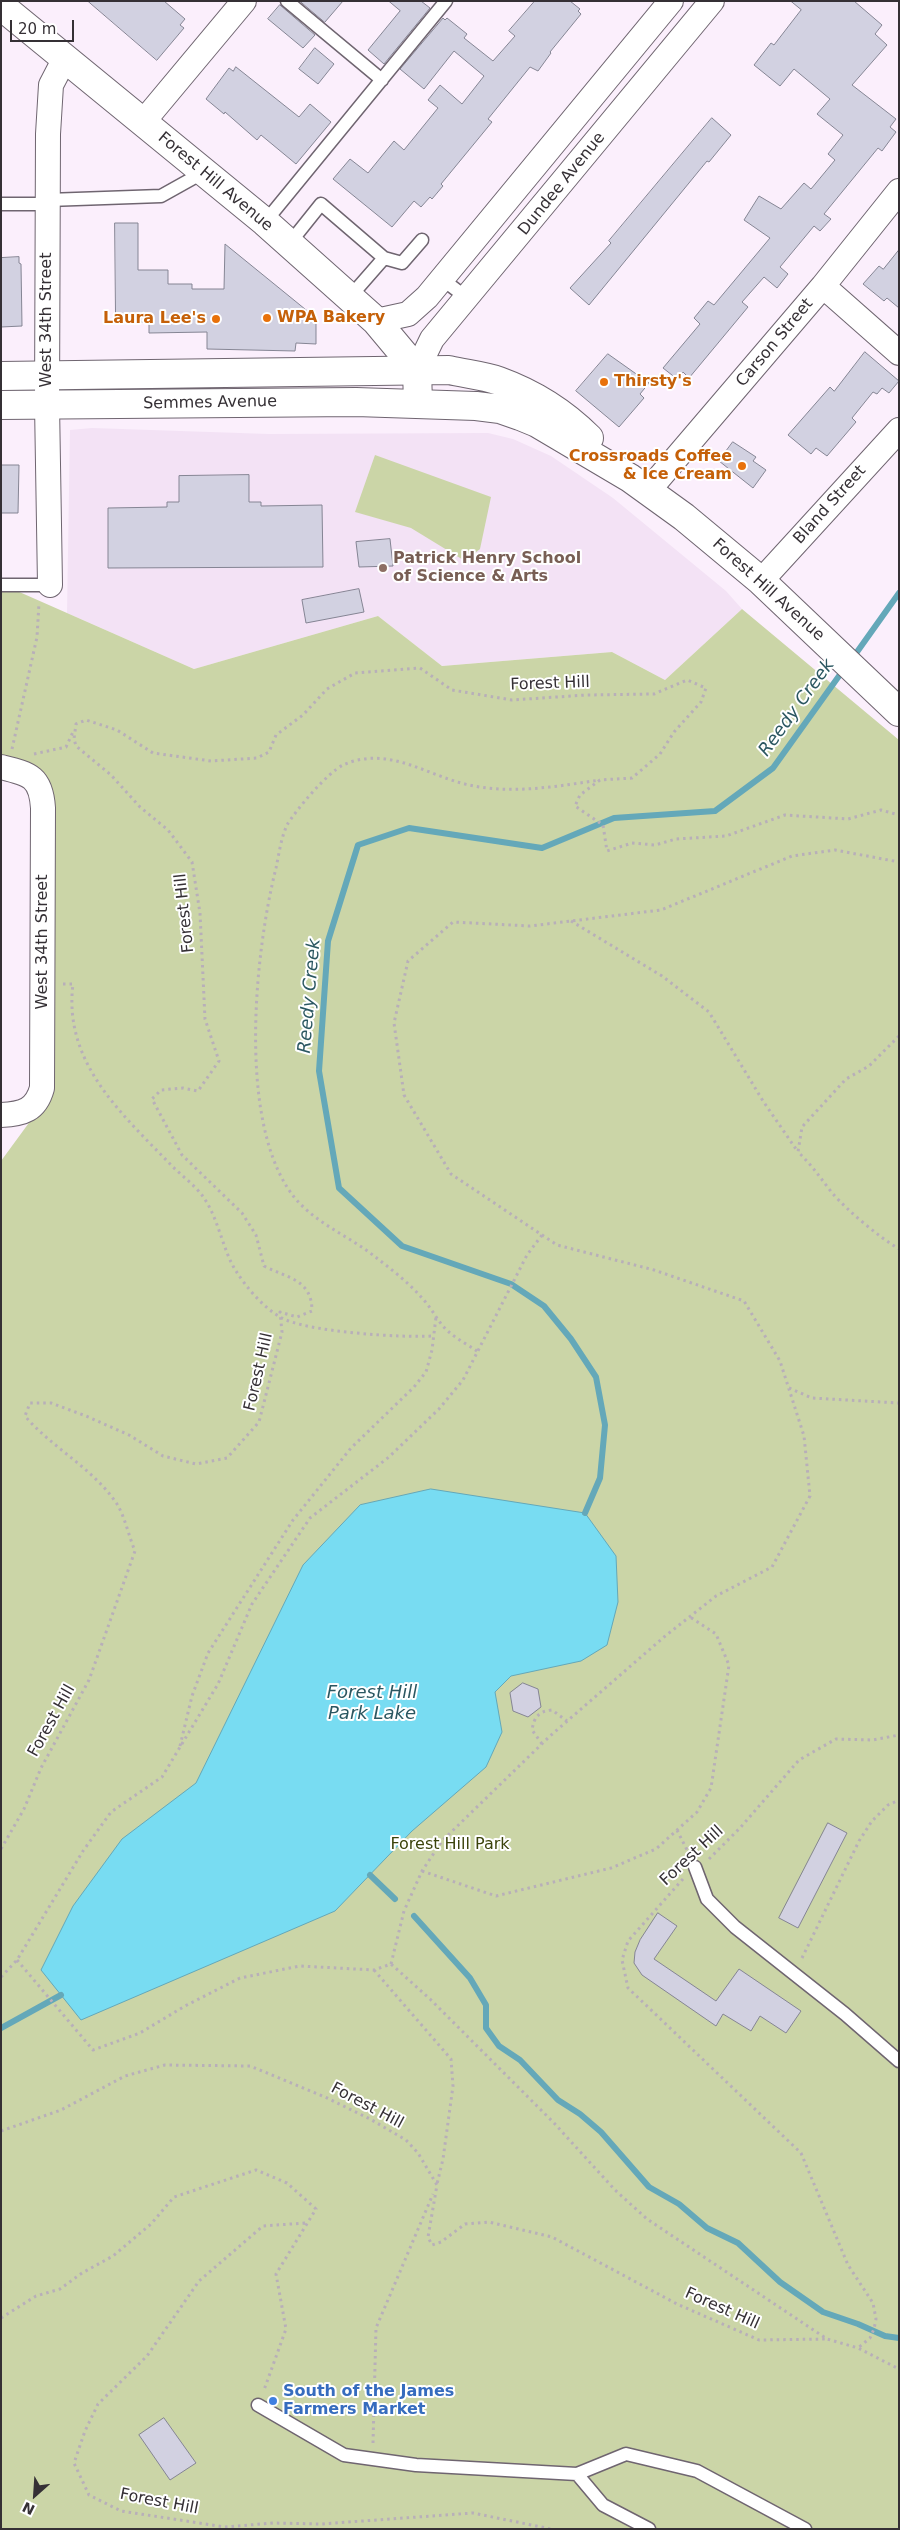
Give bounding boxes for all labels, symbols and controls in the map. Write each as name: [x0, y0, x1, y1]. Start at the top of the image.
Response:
scale bar: [12, 10, 76, 42]
text: 20 m: [18, 20, 56, 38]
street label: Forest Hill Avenue: [154, 128, 276, 236]
street label: Dundee Avenue: [515, 129, 609, 239]
street label: West 34th Street: [37, 253, 57, 387]
street label: Carson Street: [732, 295, 818, 391]
place label: WPA Bakery: [277, 308, 385, 328]
place label: Laura Lee's: [103, 309, 206, 329]
marker: WPA Bakery: [261, 312, 273, 324]
marker: Laura Lee's: [210, 313, 222, 325]
place label: Thirsty's: [614, 372, 692, 392]
marker: Thirsty's: [598, 376, 610, 388]
street label: Semmes Avenue: [143, 392, 277, 414]
place label: Crossroads Coffee & Ice Cream: [569, 447, 732, 485]
marker: Crossroads Coffee & Ice Cream: [736, 460, 748, 472]
street label: Bland Street: [790, 462, 870, 548]
street label: Forest Hill Avenue: [708, 535, 828, 645]
place label: Patrick Henry School of Science & Arts: [393, 549, 581, 587]
marker: Patrick Henry School of Science & Arts: [377, 562, 389, 574]
water label: Reedy Creek: [754, 655, 840, 761]
street label: Forest Hill: [510, 673, 590, 695]
street label: Forest Hill: [171, 872, 199, 954]
street label: West 34th Street: [33, 875, 53, 1009]
water label: Reedy Creek: [294, 938, 326, 1054]
street label: Forest Hill: [241, 1331, 277, 1413]
street label: Forest Hill: [24, 1682, 80, 1760]
water label: Forest Hill Park Lake: [327, 1682, 417, 1725]
street label: Forest Hill: [656, 1822, 728, 1890]
park label: Forest Hill Park: [390, 1835, 510, 1855]
street label: Forest Hill: [327, 2079, 407, 2133]
street label: Forest Hill: [682, 2284, 762, 2334]
place label: South of the James Farmers Market: [283, 2382, 454, 2420]
marker: South of the James Farmers Market: [267, 2395, 279, 2407]
north arrow: [10, 2470, 60, 2520]
street label: Forest Hill: [118, 2485, 200, 2519]
text: N: [20, 2499, 37, 2518]

